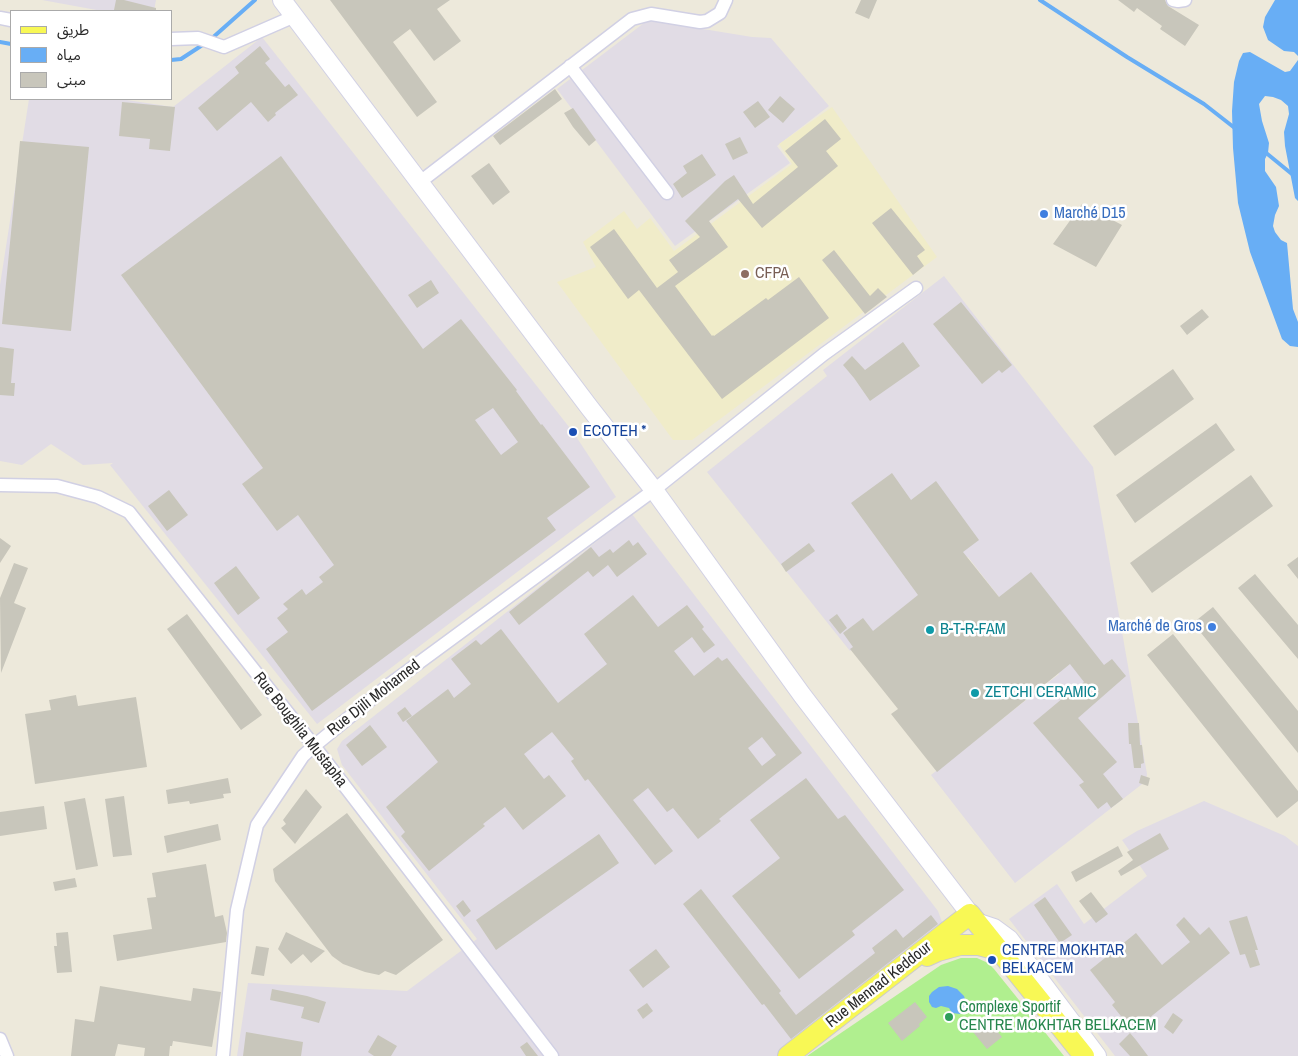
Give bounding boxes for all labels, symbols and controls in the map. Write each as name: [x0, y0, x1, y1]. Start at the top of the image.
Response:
legend: [10, 10, 172, 100]
text: طريق: [57, 19, 89, 40]
text: مياه: [57, 44, 81, 65]
text: مبنى: [57, 69, 86, 90]
place label: Marché D15: [1054, 204, 1125, 224]
marker: Marché D15: [1038, 208, 1050, 220]
place label: CFPA: [755, 264, 789, 284]
marker: CFPA: [739, 268, 751, 280]
place label: ECOTEH *: [583, 422, 646, 442]
marker: ECOTEH *: [567, 426, 579, 438]
place label: Marché de Gros: [1108, 617, 1202, 637]
place label: B-T-R-FAM: [940, 620, 1006, 640]
marker: Marché de Gros: [1206, 621, 1218, 633]
marker: B-T-R-FAM: [924, 624, 936, 636]
street label: Rue Djili Mohamed: [324, 656, 424, 740]
street label: Rue Boughlia Mustapha: [249, 669, 351, 791]
place label: ZETCHI CERAMIC: [985, 683, 1097, 703]
marker: ZETCHI CERAMIC: [969, 687, 981, 699]
street label: Rue Mennad Keddour: [823, 938, 935, 1032]
place label: CENTRE MOKHTAR BELKACEM: [1002, 941, 1124, 979]
marker: CENTRE MOKHTAR BELKACEM: [986, 954, 998, 966]
place label: Complexe Sportif CENTRE MOKHTAR BELKACEM: [959, 998, 1156, 1036]
marker: Complexe Sportif CENTRE MOKHTAR BELKACEM: [943, 1011, 955, 1023]

